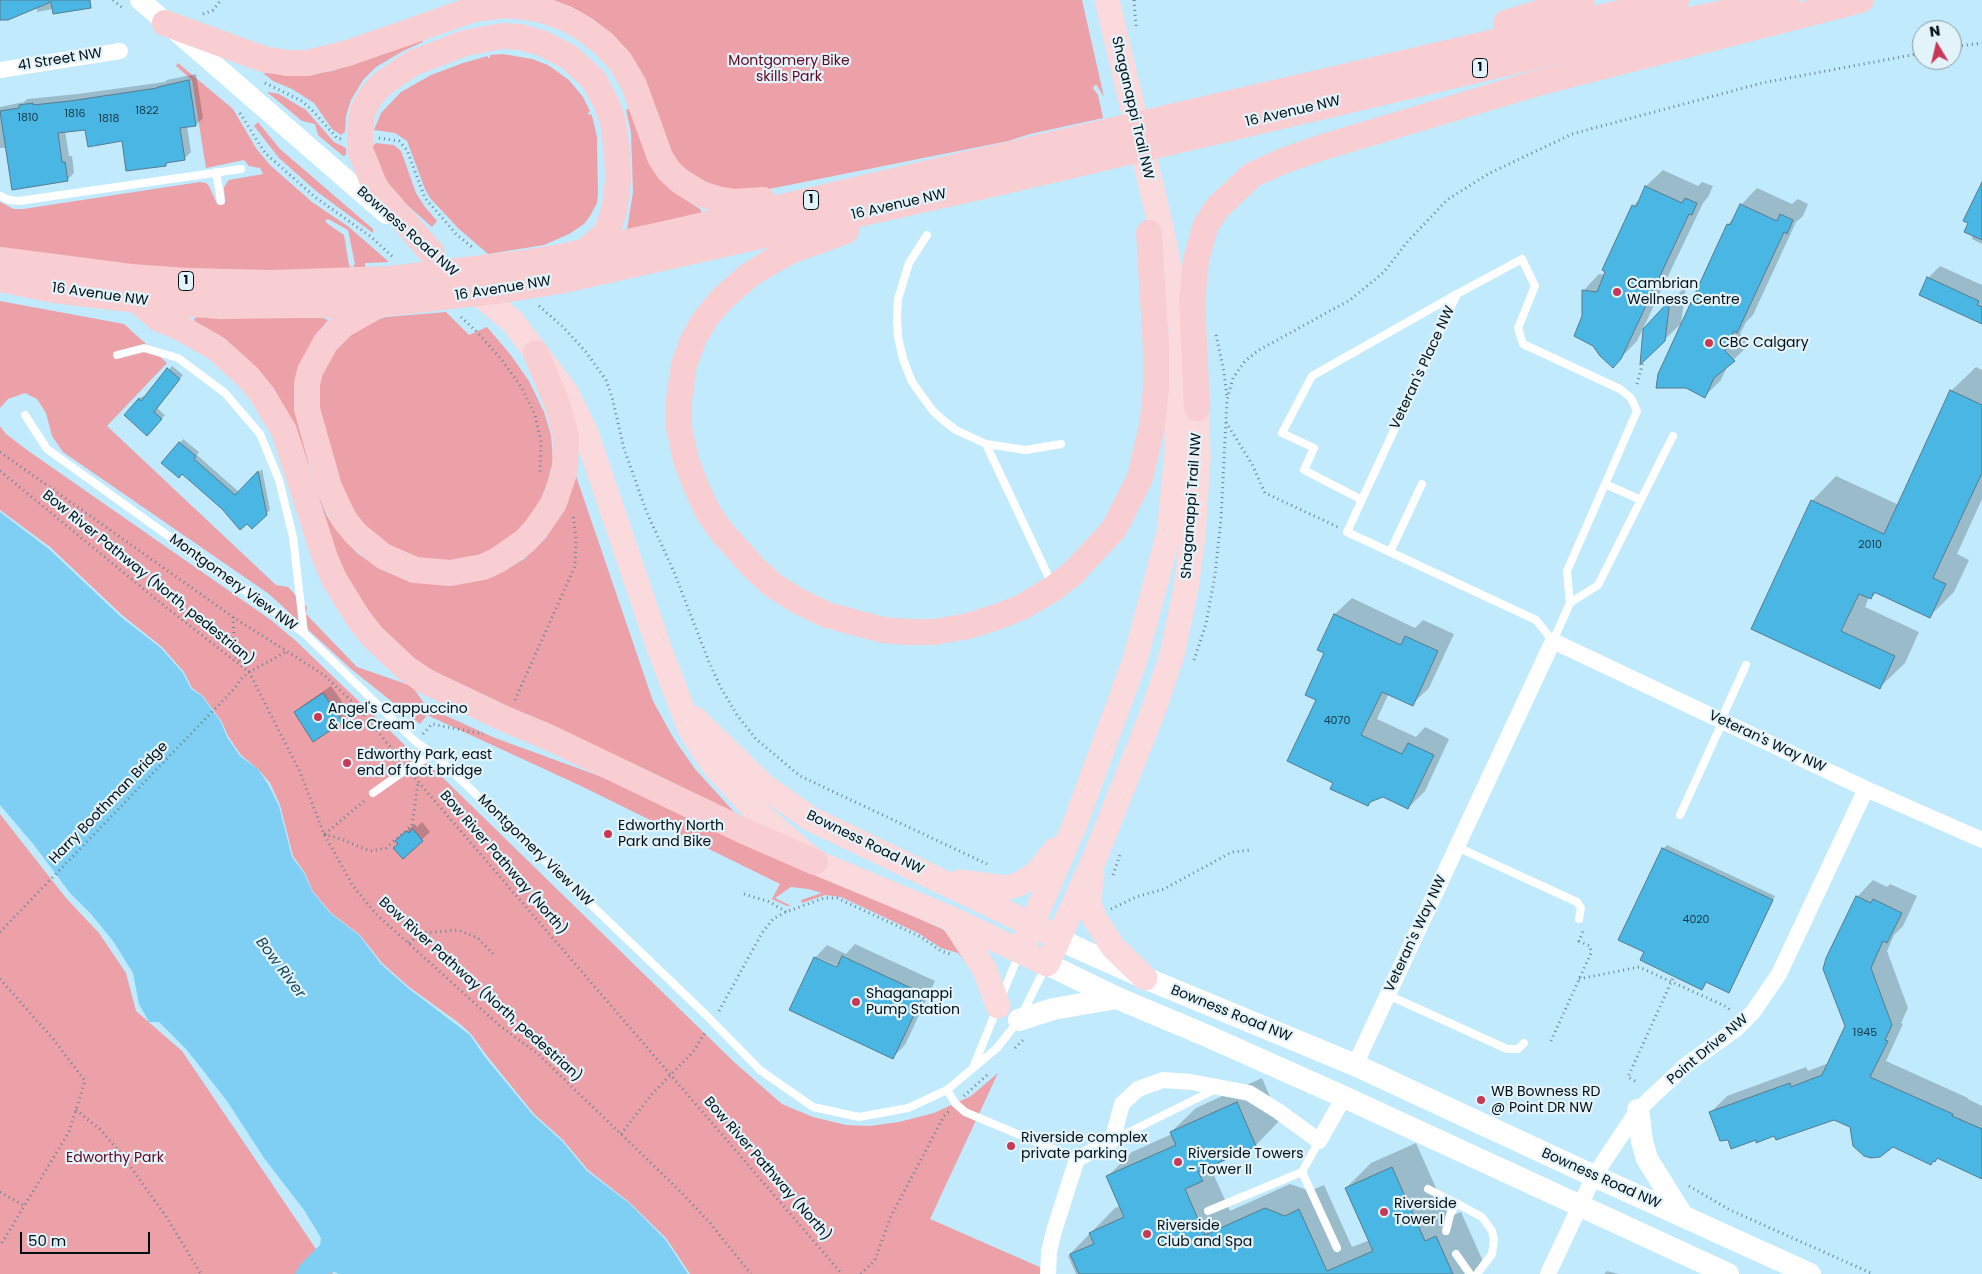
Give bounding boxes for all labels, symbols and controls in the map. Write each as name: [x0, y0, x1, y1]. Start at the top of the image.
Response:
north arrow: [1912, 20, 1962, 70]
text: N: [1928, 20, 1942, 42]
street label: Shaganappi Trail NW: [1107, 35, 1157, 181]
street label: 41 Street NW: [17, 45, 103, 75]
park label: Montgomery Bike skills Park: [728, 53, 850, 85]
road number: 1: [1472, 58, 1488, 78]
street label: 16 Avenue NW: [1244, 93, 1342, 131]
house number: 1822: [135, 104, 159, 118]
house number: 1816: [65, 107, 85, 121]
house number: 1810: [18, 111, 38, 125]
house number: 1818: [99, 112, 119, 126]
street label: Bowness Road NW: [353, 183, 461, 281]
street label: 16 Avenue NW: [850, 186, 948, 224]
road number: 1: [804, 190, 818, 210]
road number: 1: [178, 272, 194, 290]
street label: 16 Avenue NW: [454, 273, 552, 305]
place label: Cambrian Wellness Centre: [1627, 276, 1740, 308]
street label: 16 Avenue NW: [51, 280, 149, 310]
marker: Cambrian Wellness Centre: [1611, 286, 1623, 298]
street label: Veteran's Place NW: [1387, 304, 1459, 432]
place label: CBC Calgary: [1719, 335, 1809, 351]
marker: CBC Calgary: [1703, 337, 1715, 349]
street label: Shaganappi Trail NW: [1179, 432, 1205, 580]
street label: Bow River Pathway (North, pedestrian): [39, 487, 257, 669]
street label: Montgomery View NW: [166, 531, 300, 635]
house number: 2010: [1858, 538, 1882, 552]
place label: Angel's Cappuccino & Ice Cream: [328, 701, 468, 734]
street label: Veteran's Way NW: [1706, 708, 1828, 776]
marker: Angel's Cappuccino & Ice Cream: [312, 711, 324, 723]
house number: 4070: [1324, 714, 1350, 728]
street label: Harry Boothman Bridge: [46, 738, 172, 868]
place label: Edworthy Park, east end of foot bridge: [357, 747, 492, 780]
marker: Edworthy Park, east end of foot bridge: [341, 757, 353, 769]
street label: Bow River Pathway (North): [436, 788, 570, 938]
street label: Montgomery View NW: [474, 792, 596, 910]
street label: Bowness Road NW: [803, 807, 927, 879]
place label: Edworthy North Park and Bike: [618, 818, 724, 850]
marker: Edworthy North Park and Bike: [602, 828, 614, 840]
street label: Veteran's Way NW: [1382, 873, 1450, 995]
street label: Bow River Pathway (North, pedestrian): [375, 894, 585, 1086]
house number: 4020: [1682, 913, 1710, 927]
water label: Bow River: [251, 934, 309, 1002]
street label: Bowness Road NW: [1168, 982, 1294, 1046]
place label: Shaganappi Pump Station: [866, 986, 960, 1019]
marker: Shaganappi Pump Station: [850, 996, 862, 1008]
street label: Point Drive NW: [1664, 1011, 1752, 1089]
house number: 1945: [1853, 1026, 1877, 1040]
place label: WB Bowness RD @ Point DR NW: [1491, 1084, 1600, 1116]
street label: Bow River Pathway (North): [700, 1094, 834, 1244]
marker: WB Bowness RD @ Point DR NW: [1475, 1094, 1487, 1106]
place label: Riverside complex private parking: [1021, 1130, 1148, 1162]
marker: Riverside complex private parking: [1005, 1140, 1017, 1152]
street label: Bowness Road NW: [1539, 1145, 1663, 1213]
place label: Riverside Towers - Tower II: [1188, 1146, 1304, 1178]
park label: Edworthy Park: [66, 1150, 164, 1166]
marker: Riverside Towers - Tower II: [1172, 1156, 1184, 1168]
place label: Riverside Tower I: [1394, 1196, 1457, 1228]
marker: Riverside Tower I: [1378, 1206, 1390, 1218]
place label: Riverside Club and Spa: [1157, 1218, 1252, 1250]
scale bar: [22, 1222, 152, 1254]
marker: Riverside Club and Spa: [1141, 1228, 1153, 1240]
text: 50 m: [28, 1230, 66, 1251]

